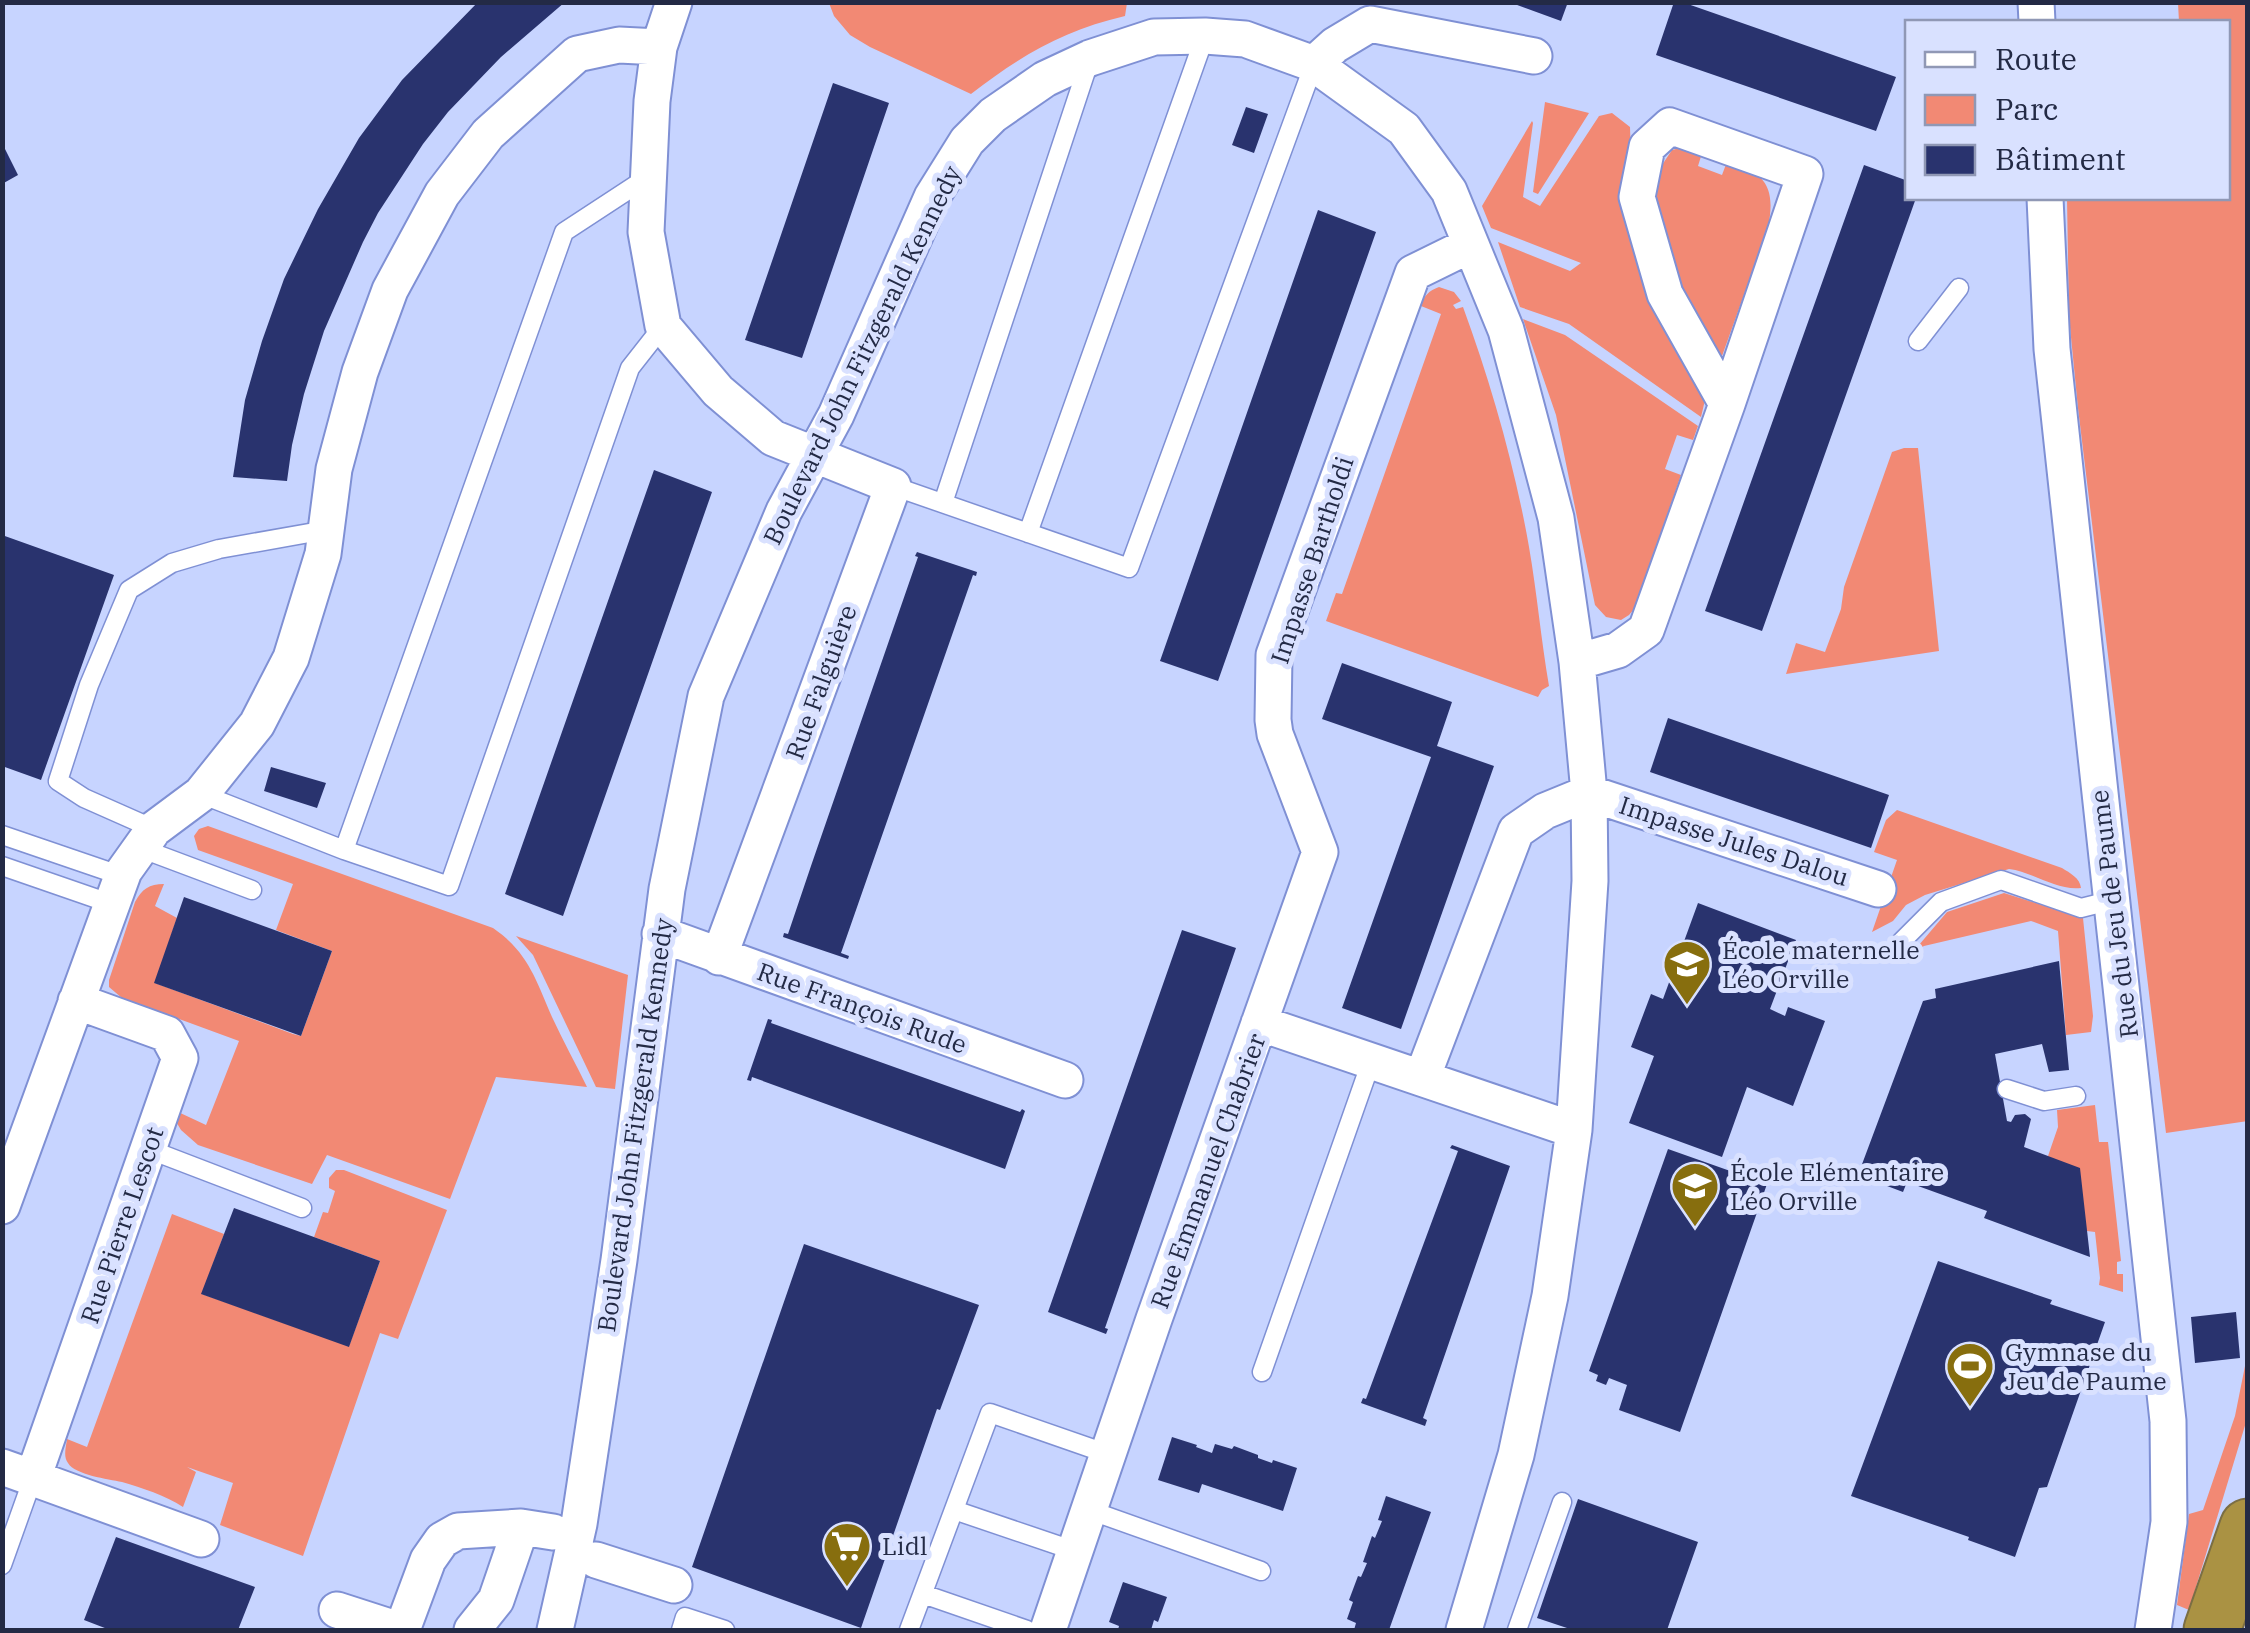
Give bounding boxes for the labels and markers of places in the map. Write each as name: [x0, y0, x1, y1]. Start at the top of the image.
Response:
place label: École maternelle Léo Orville: [1722, 933, 1920, 995]
school or university icon: École maternelle Léo Orville: [1661, 938, 1713, 1006]
place label: École Elémentaire Léo Orville: [1730, 1155, 1944, 1217]
school or university icon: École Elémentaire Léo Orville: [1669, 1160, 1721, 1228]
place label: Gymnase du Jeu de Paume: [2005, 1335, 2167, 1397]
sports icon: Gymnase du Jeu de Paume: [1944, 1340, 1996, 1408]
supermarket icon: Lidl: [821, 1520, 873, 1588]
place label: Lidl: [882, 1529, 927, 1562]

